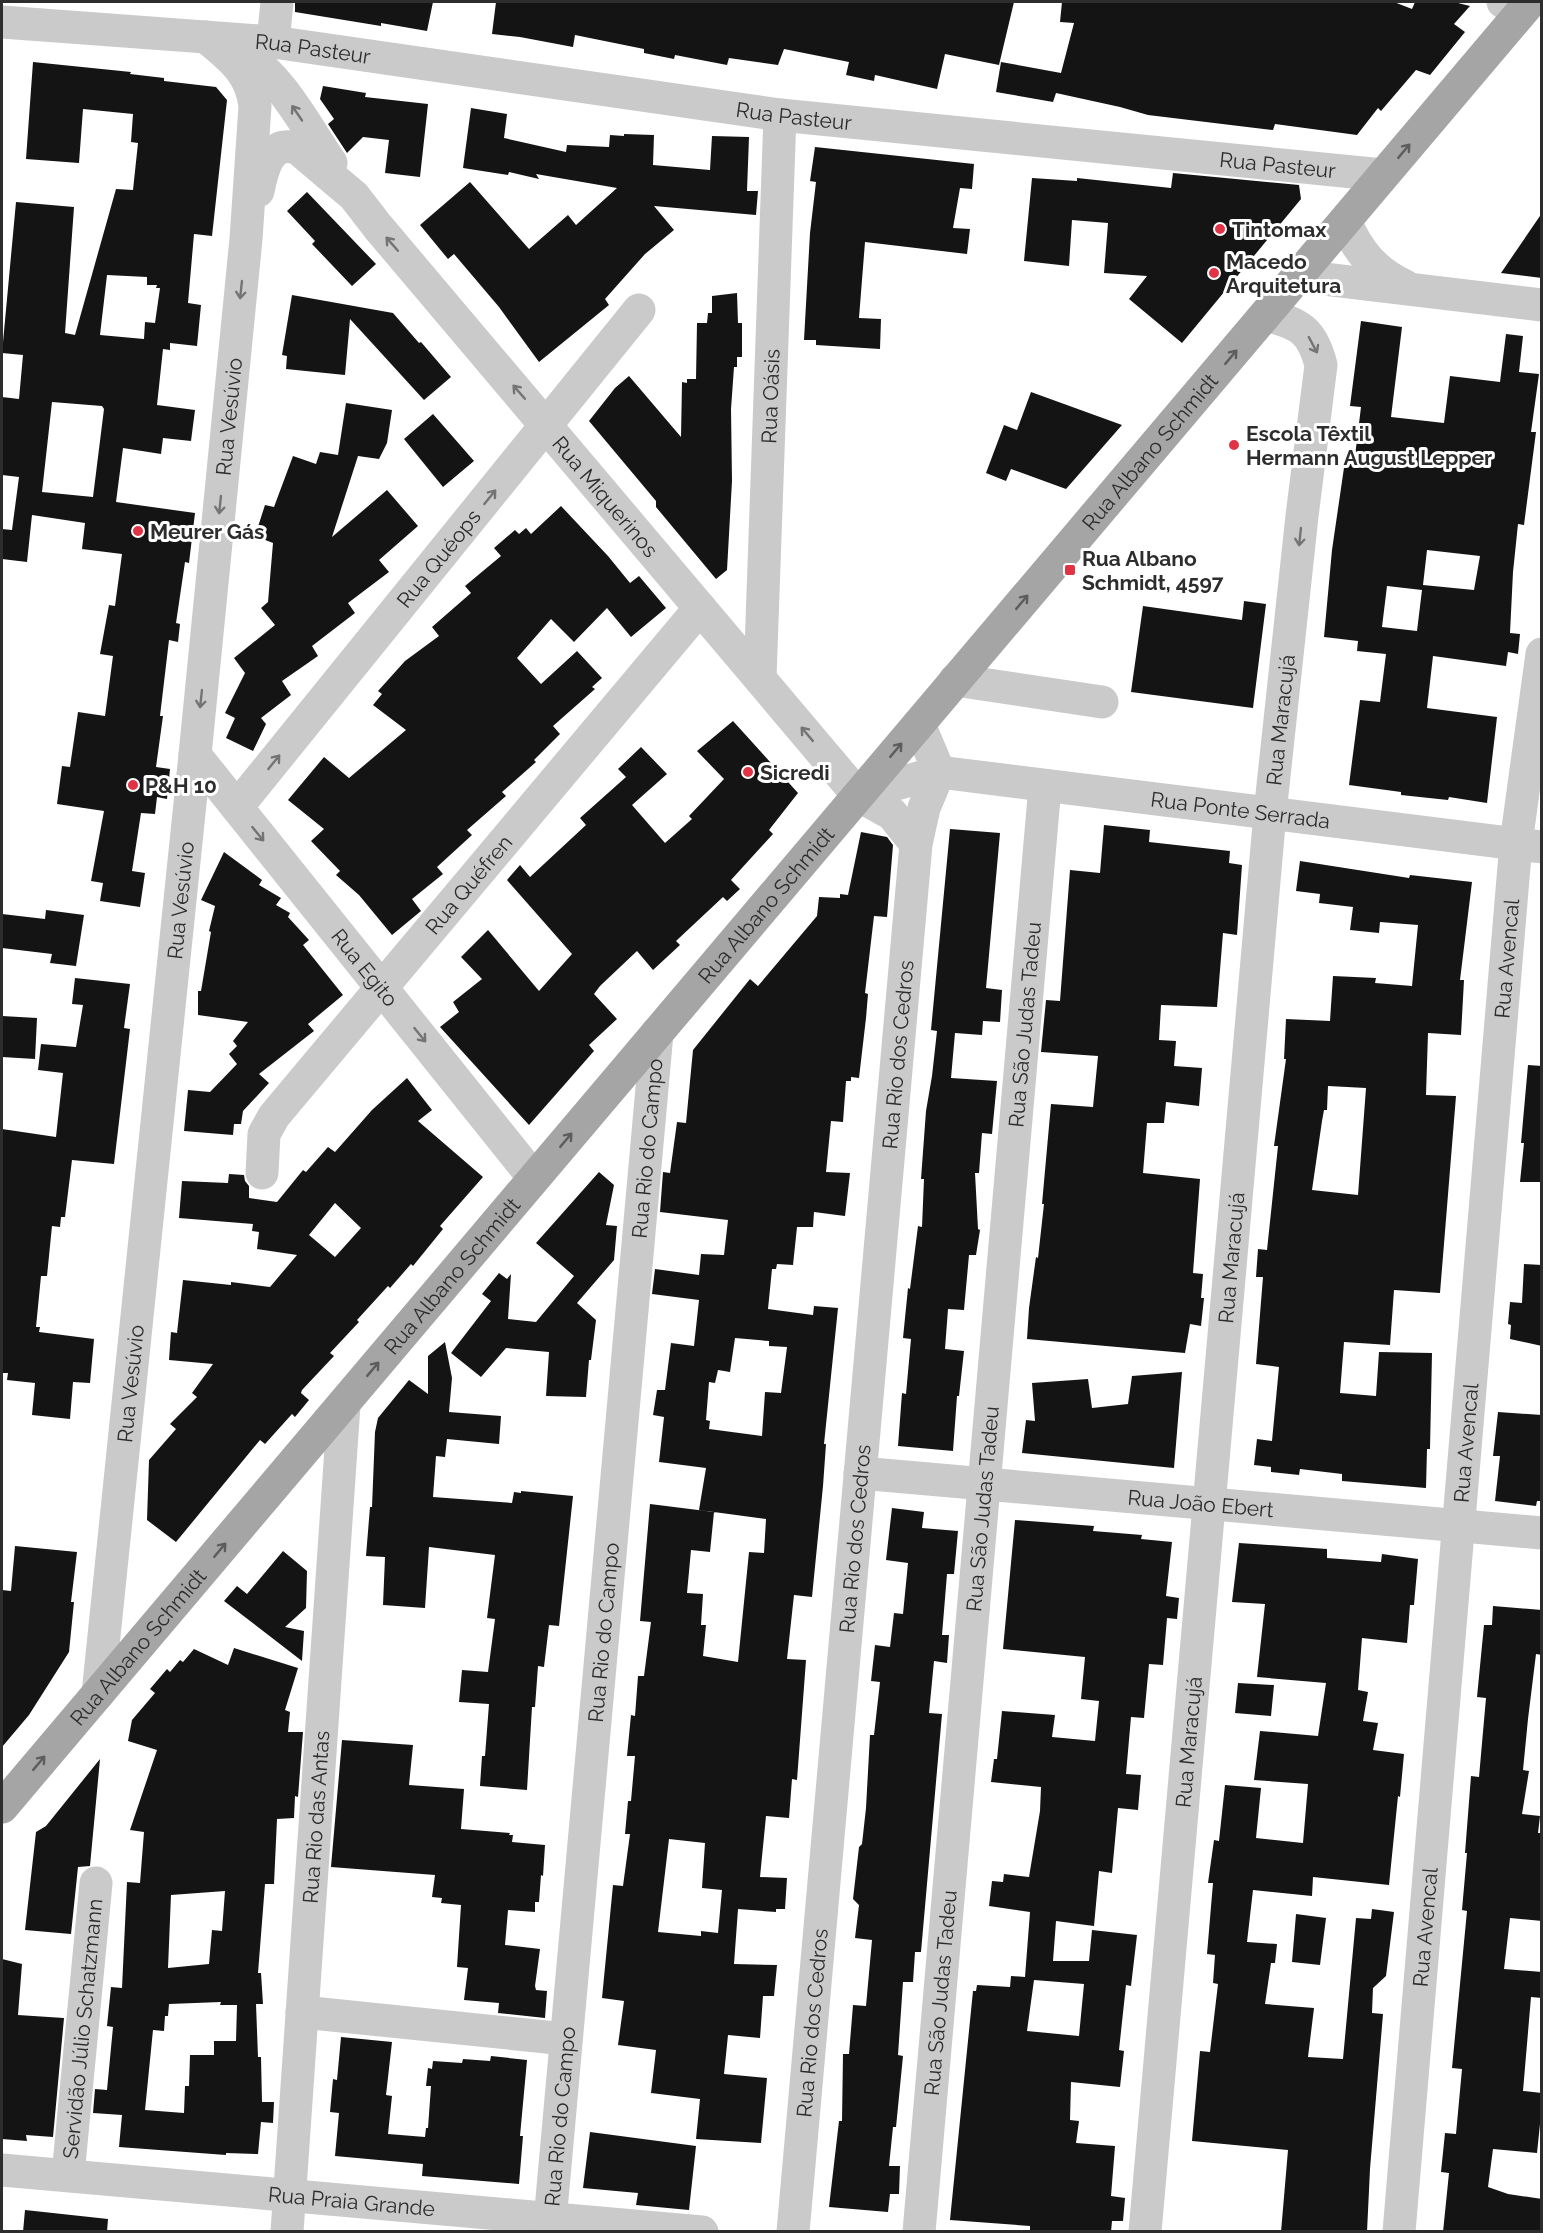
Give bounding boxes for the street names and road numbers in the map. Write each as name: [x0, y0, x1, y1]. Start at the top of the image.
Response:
street label: Rua Pasteur: [254, 28, 373, 68]
street label: Rua Pasteur: [734, 96, 854, 135]
street label: Rua Pasteur: [1218, 146, 1337, 183]
street label: Rua Oásis: [756, 348, 784, 444]
street label: Rua Vesúvio: [210, 357, 247, 477]
street label: Rua Albano Schmidt: [1076, 368, 1223, 535]
street label: Rua Miquerinos: [547, 431, 664, 562]
street label: Rua Quéops: [391, 504, 485, 612]
street label: Rua Maracujá: [1261, 653, 1299, 787]
street label: Rua Ponte Serrada: [1149, 786, 1332, 833]
street label: Rua Albano Schmidt: [692, 822, 839, 988]
street label: Rua Quéfren: [420, 830, 517, 939]
street label: Rua Vesúvio: [161, 840, 199, 960]
street label: Rua Avencal: [1489, 897, 1524, 1019]
street label: Rua São Judas Tadeu: [1003, 921, 1046, 1128]
street label: Rua Egito: [326, 923, 404, 1011]
street label: Rua Rio dos Cedros: [877, 959, 918, 1150]
street label: Rua Rio do Campo: [626, 1057, 667, 1239]
street label: Rua Maracujá: [1213, 1191, 1249, 1324]
street label: Rua Albano Schmidt: [378, 1192, 525, 1359]
street label: Rua Vesúvio: [112, 1324, 149, 1444]
street label: Rua Avencal: [1448, 1382, 1483, 1504]
street label: Rua São Judas Tadeu: [961, 1405, 1003, 1613]
street label: Rua Rio dos Cedros: [834, 1443, 875, 1634]
street label: Rua João Ebert: [1127, 1484, 1275, 1522]
street label: Rua Rio do Campo: [582, 1541, 624, 1723]
street label: Rua Albano Schmidt: [64, 1563, 211, 1730]
street label: Rua Maracujá: [1170, 1675, 1206, 1809]
street label: Rua Rio das Antas: [297, 1730, 334, 1904]
street label: Rua Avencal: [1407, 1866, 1442, 1988]
street label: Rua São Judas Tadeu: [918, 1889, 961, 2097]
street label: Servidão Júlio Schatzmann: [57, 1897, 107, 2160]
street label: Rua Rio dos Cedros: [791, 1927, 832, 2118]
street label: Rua Rio do Campo: [539, 2025, 580, 2207]
street label: Rua Praia Grande: [267, 2181, 436, 2221]

